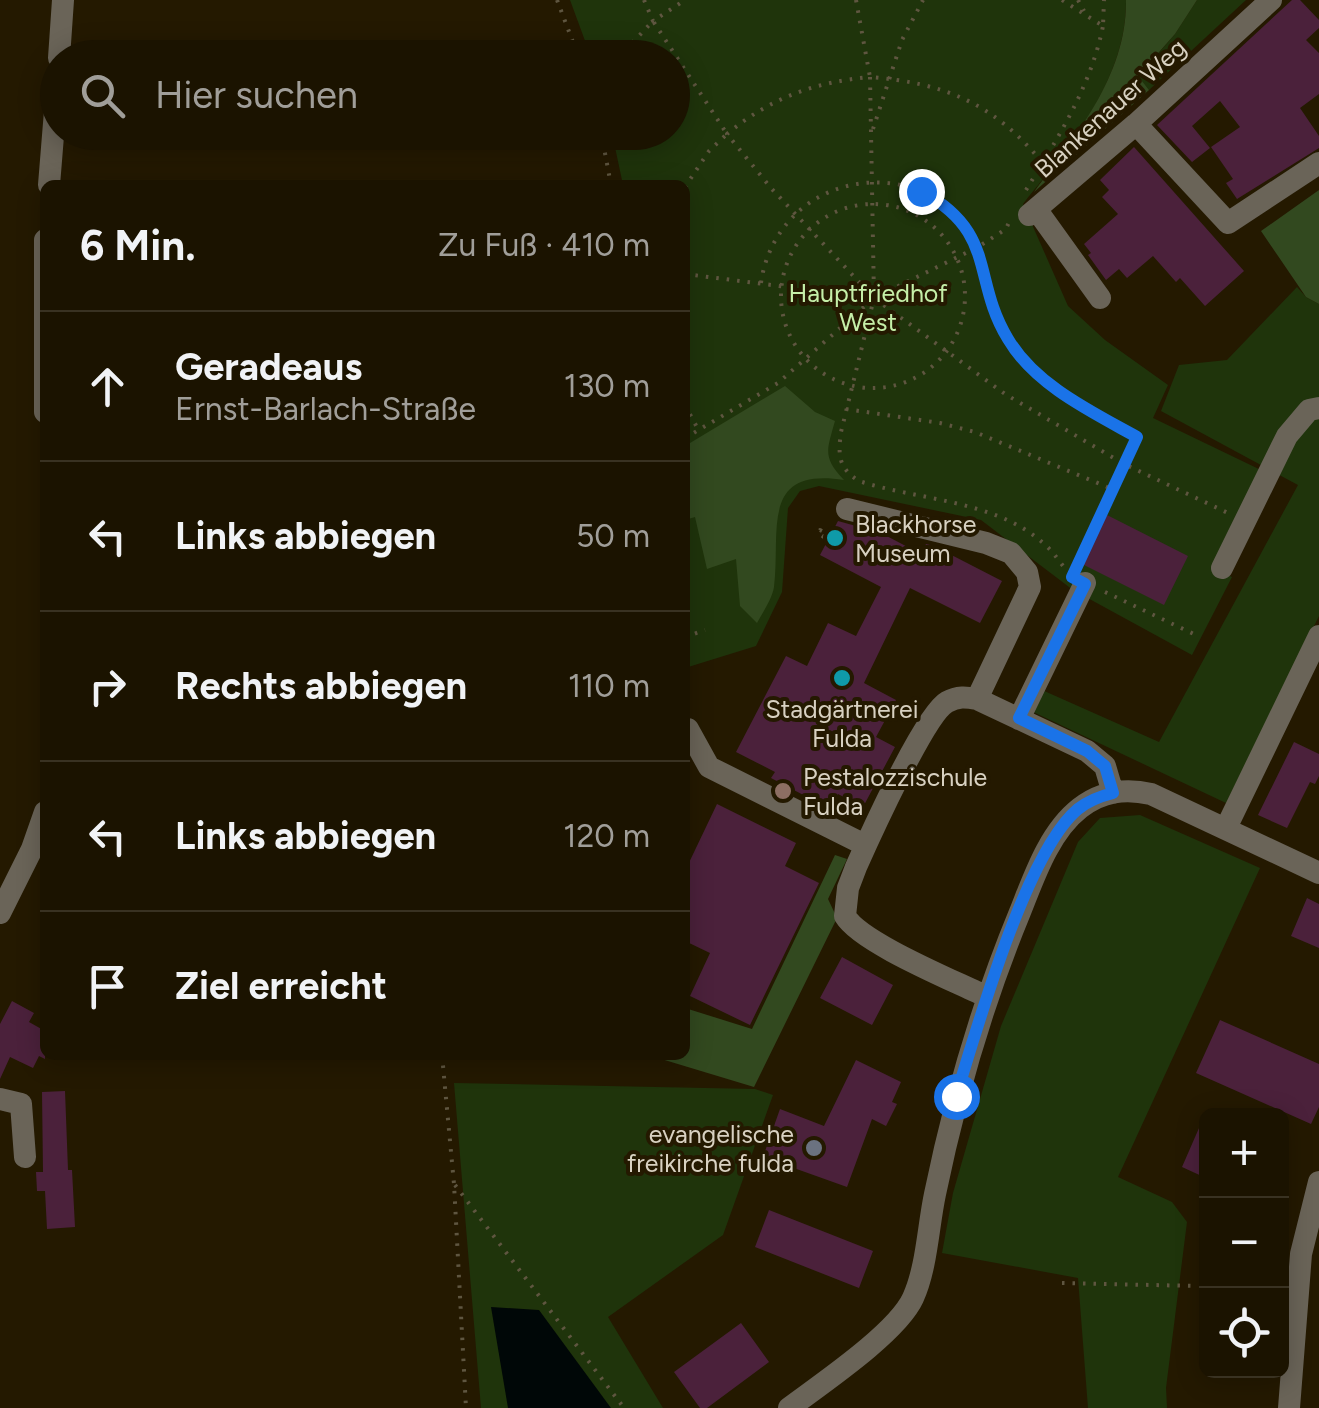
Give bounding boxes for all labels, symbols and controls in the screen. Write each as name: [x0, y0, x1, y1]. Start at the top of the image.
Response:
street label: Blankenauer Weg: [1028, 32, 1192, 184]
search box: [40, 40, 690, 150]
icon: search: [75, 68, 130, 123]
text: Hier suchen: [155, 72, 358, 118]
route end: [899, 169, 945, 215]
text: 6 Min.: [80, 220, 196, 271]
text: Zu Fuß · 410 m: [438, 226, 650, 264]
park label: Hauptfriedhof West: [788, 278, 948, 337]
text: Geradeaus: [175, 344, 362, 390]
icon: ahead: [80, 359, 135, 414]
text: 130 m: [564, 367, 650, 405]
text: Ernst-Barlach-Straße: [175, 390, 476, 428]
icon: left: [80, 509, 135, 564]
place label: Blackhorse Museum: [855, 509, 976, 568]
text: Links abbiegen: [175, 513, 436, 559]
text: 50 m: [576, 517, 650, 555]
marker: Blackhorse Museum: [824, 527, 846, 549]
icon: right: [80, 659, 135, 714]
text: Rechts abbiegen: [175, 663, 467, 709]
text: 110 m: [568, 667, 650, 705]
marker: Stadgärtnerei Fulda: [831, 667, 853, 689]
place label: Stadgärtnerei Fulda: [766, 694, 918, 753]
place label: Pestalozzischule Fulda: [803, 762, 987, 821]
marker: Pestalozzischule Fulda: [772, 780, 794, 802]
icon: left: [80, 809, 135, 864]
text: Links abbiegen: [175, 813, 436, 859]
text: 120 m: [563, 817, 650, 855]
icon: arrive: [80, 959, 135, 1014]
text: Ziel erreicht: [175, 963, 387, 1009]
route start: [934, 1074, 980, 1120]
map controls: [1199, 1108, 1289, 1378]
button: +: [1199, 1108, 1289, 1198]
place label: evangelische freikirche fulda: [627, 1119, 794, 1178]
marker: evangelische freikirche fulda: [803, 1137, 825, 1159]
button: −: [1199, 1198, 1289, 1288]
button: locate: [1199, 1288, 1289, 1378]

